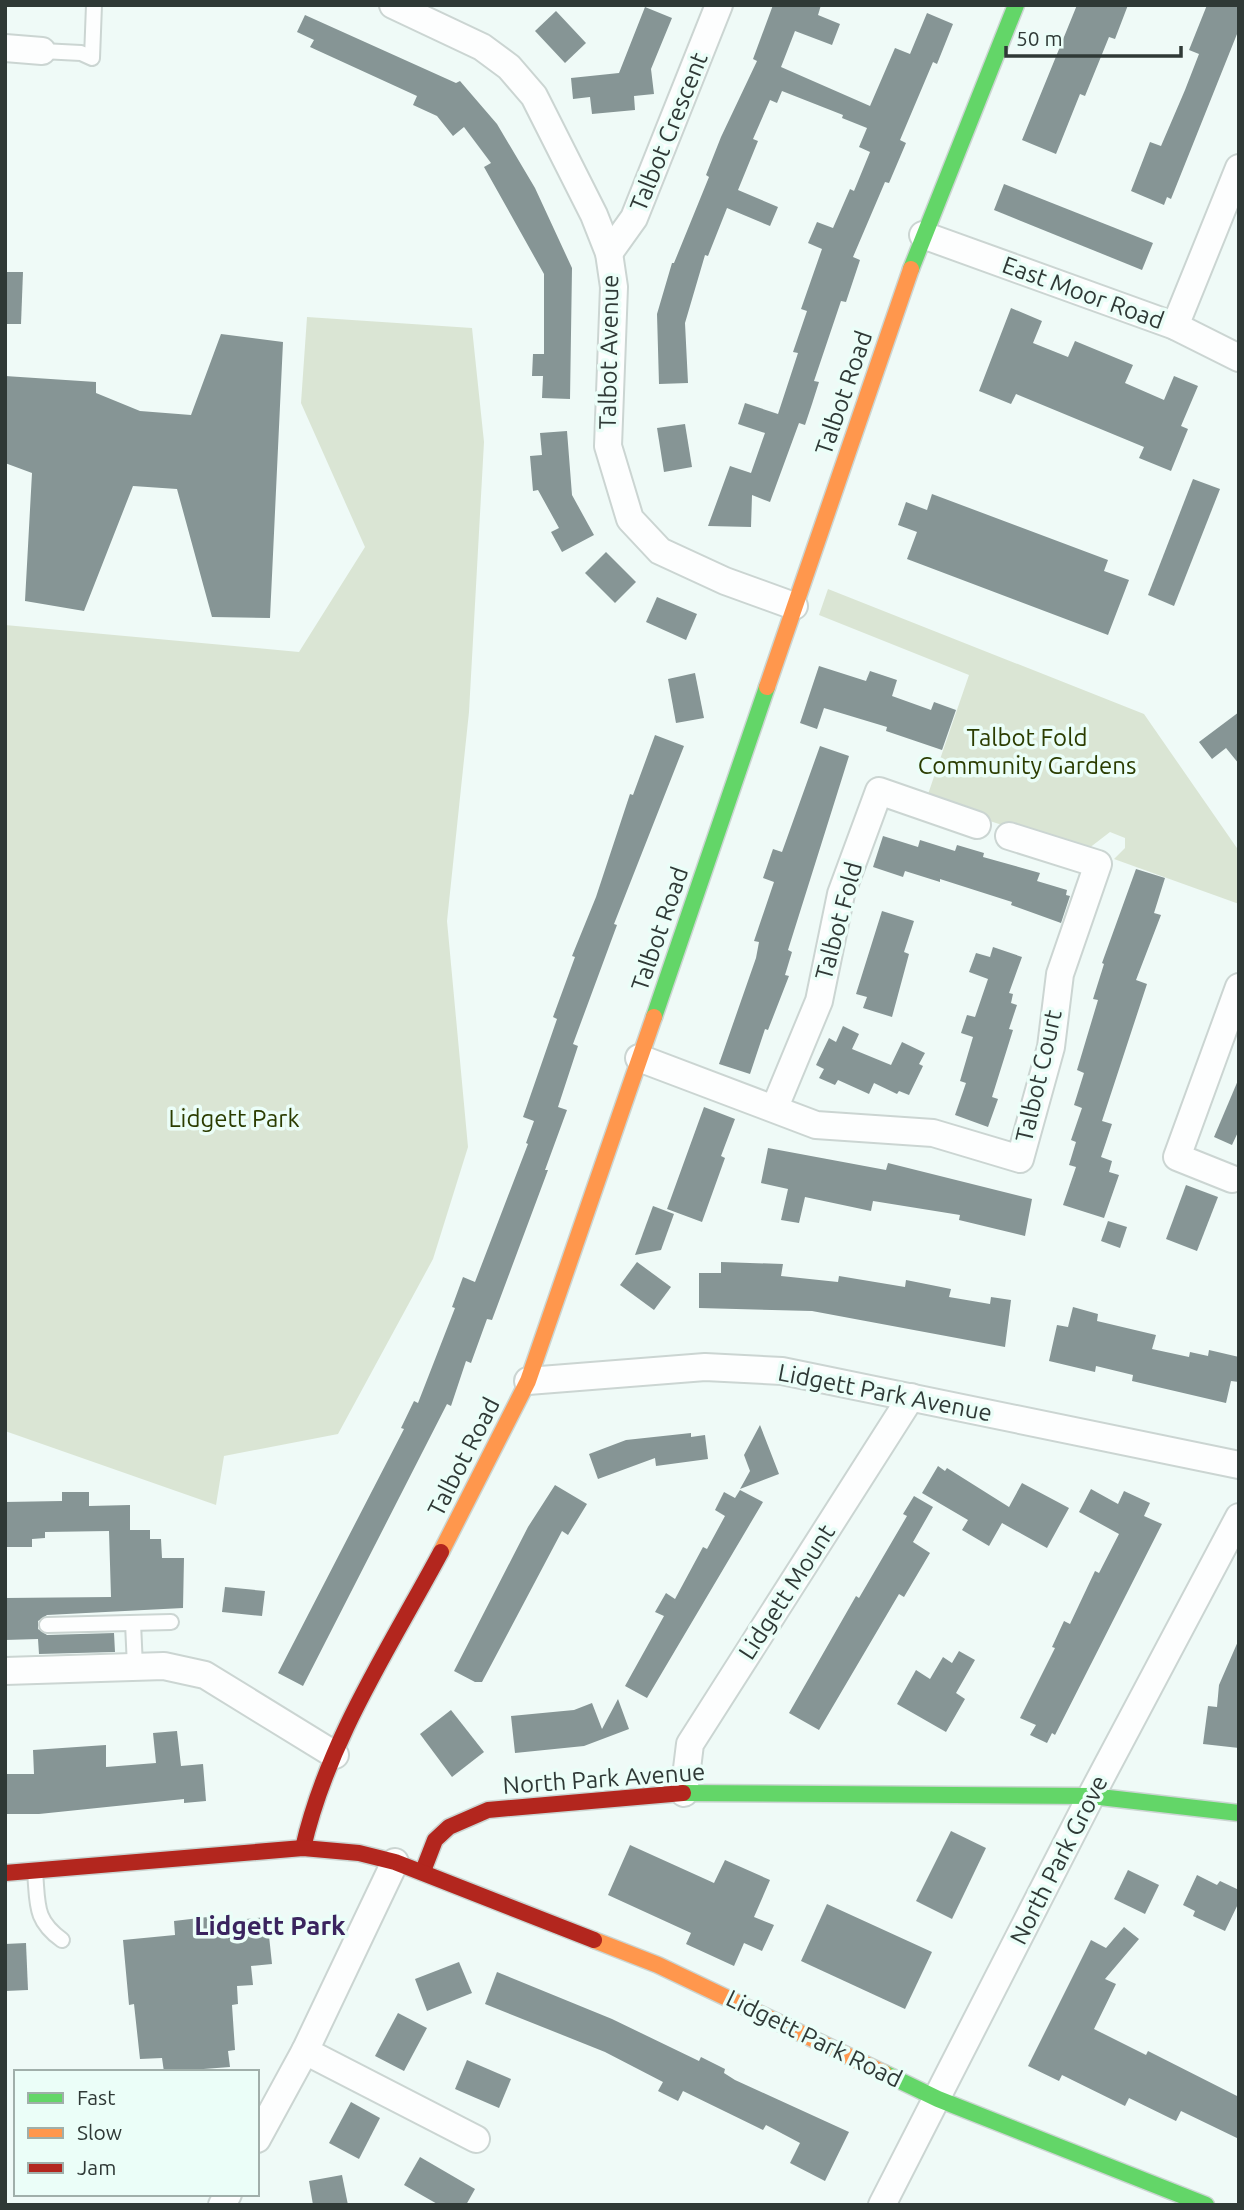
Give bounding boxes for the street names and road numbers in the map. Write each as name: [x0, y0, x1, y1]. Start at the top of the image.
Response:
street label: Talbot Crescent: [624, 48, 713, 215]
street label: East Moor Road: [999, 251, 1168, 334]
street label: Talbot Avenue: [594, 274, 623, 430]
street label: Talbot Road: [810, 327, 877, 458]
street label: Talbot Fold: [810, 859, 867, 983]
street label: Talbot Road: [626, 863, 693, 994]
street label: Talbot Court: [1010, 1007, 1067, 1145]
street label: Lidgett Park Avenue: [776, 1359, 994, 1427]
street label: Talbot Road: [422, 1393, 505, 1521]
street label: Lidgett Mount: [733, 1519, 840, 1664]
street label: North Park Avenue: [502, 1758, 706, 1799]
street label: North Park Grove: [1004, 1771, 1113, 1949]
street label: Lidgett Park Road: [722, 1984, 906, 2093]

